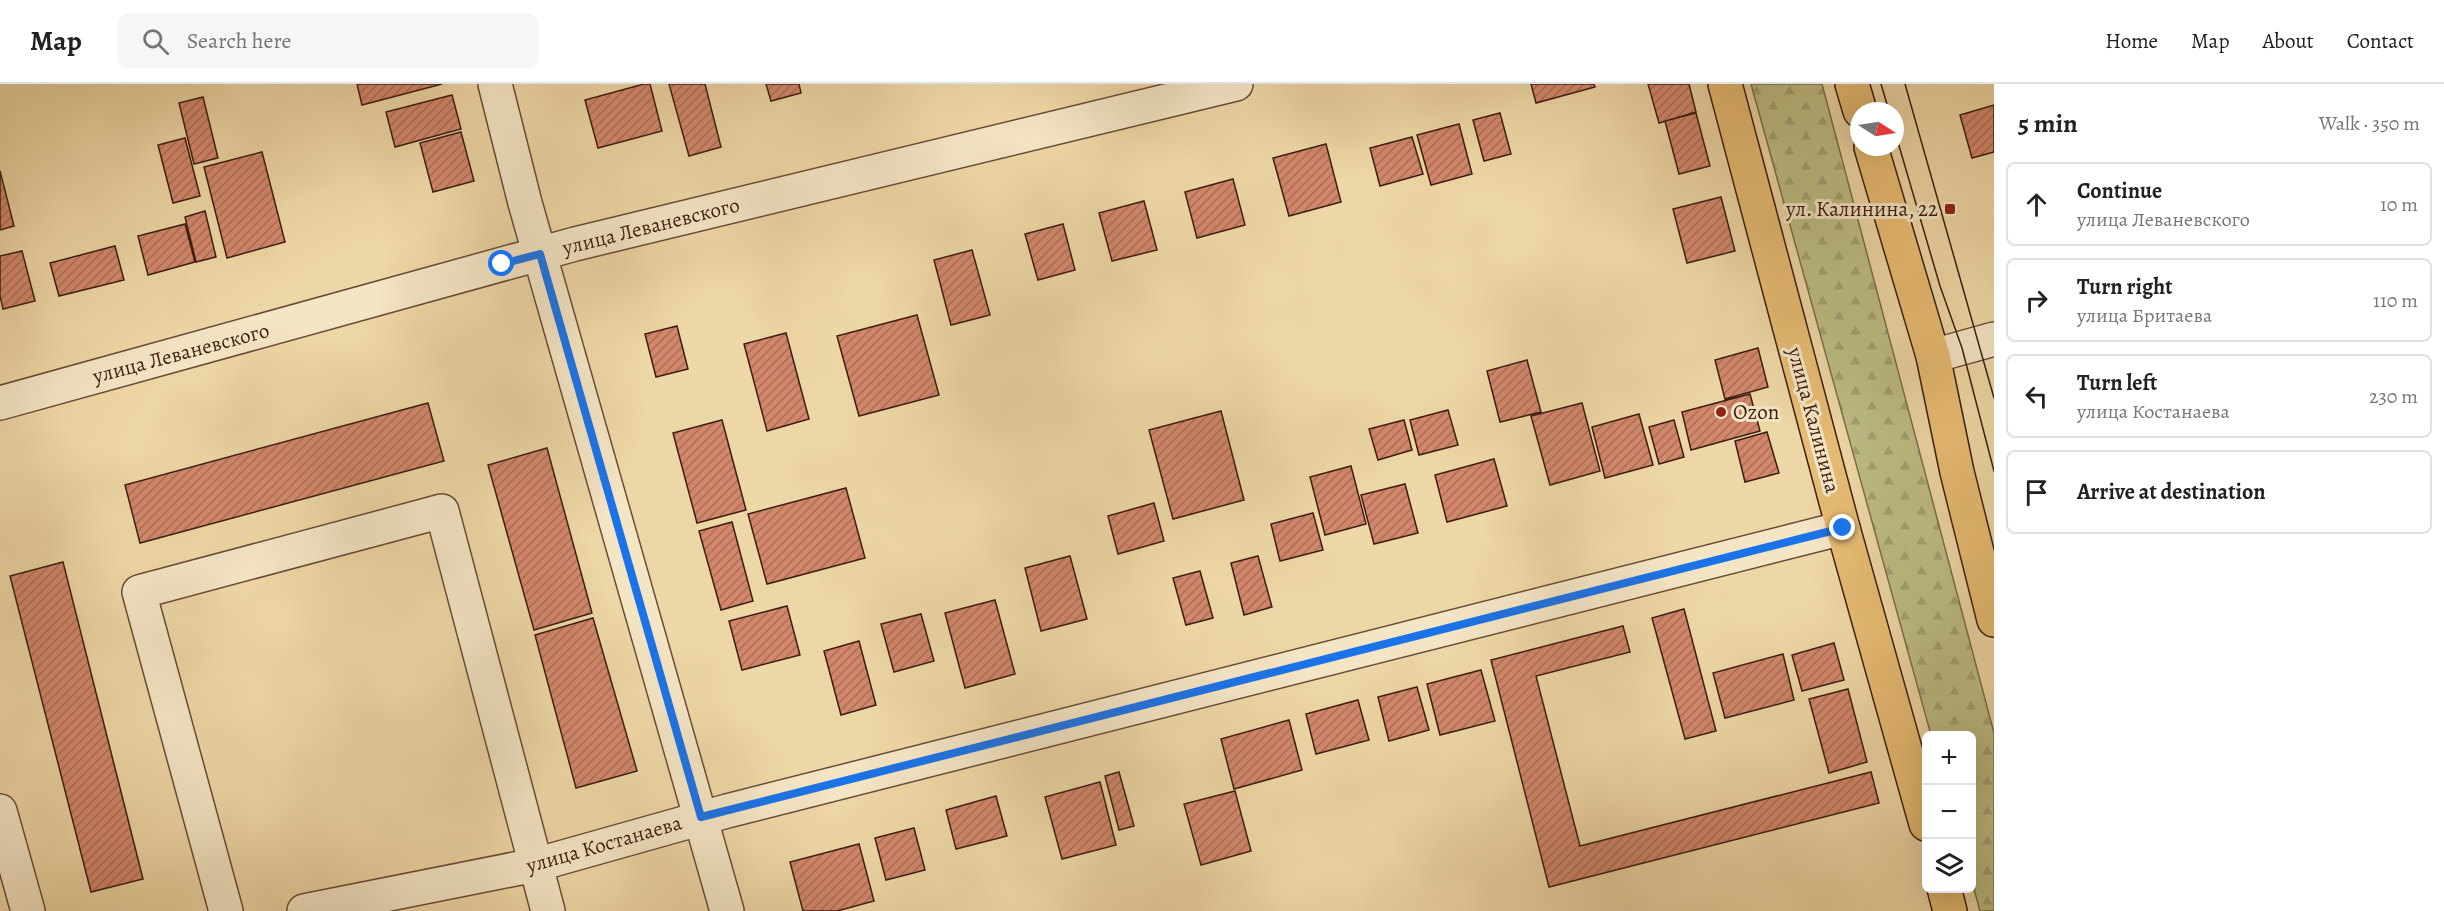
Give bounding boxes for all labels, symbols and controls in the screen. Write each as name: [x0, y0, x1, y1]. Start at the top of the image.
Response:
search box: [118, 14, 538, 68]
text: Map: [30, 22, 82, 60]
icon: search: [139, 25, 172, 58]
text: Search here: [187, 26, 291, 56]
text: Home: [2105, 27, 2158, 55]
text: Map: [2191, 27, 2229, 55]
text: About: [2262, 27, 2314, 55]
text: Contact: [2347, 27, 2414, 55]
north arrow: [1850, 102, 1904, 156]
text: 5 min: [2018, 106, 2078, 141]
text: Walk · 350 m: [2319, 110, 2420, 137]
text: Continue: [2077, 176, 2162, 206]
icon: ahead: [2020, 188, 2053, 221]
street label: улица Леваневского: [559, 190, 742, 262]
text: 10 m: [2380, 191, 2418, 218]
place label: ул. Калинина, 22: [1785, 195, 1938, 223]
marker: ул. Калинина, 22: [1943, 202, 1957, 216]
text: улица Леваневского: [2077, 206, 2250, 233]
route start: [488, 250, 514, 276]
text: Turn right: [2077, 272, 2173, 302]
icon: right: [2020, 284, 2053, 317]
text: 110 m: [2373, 287, 2418, 314]
text: улица Бритаева: [2077, 302, 2212, 329]
street label: улица Леваневского: [89, 316, 272, 390]
street label: улица Калинина: [1781, 343, 1847, 496]
text: Turn left: [2077, 368, 2157, 398]
icon: left: [2020, 380, 2053, 413]
text: 230 m: [2369, 383, 2418, 410]
place label: Ozon: [1733, 398, 1779, 426]
text: улица Костанаева: [2077, 398, 2230, 425]
marker: Ozon: [1714, 405, 1728, 419]
icon: arrive: [2020, 476, 2053, 509]
text: Arrive at destination: [2077, 477, 2266, 507]
route end: [1829, 514, 1855, 540]
map controls: [1922, 731, 1976, 893]
button: +: [1922, 731, 1976, 785]
button: −: [1922, 785, 1976, 839]
street label: улица Костанаева: [522, 808, 685, 880]
button: layers: [1922, 839, 1976, 893]

